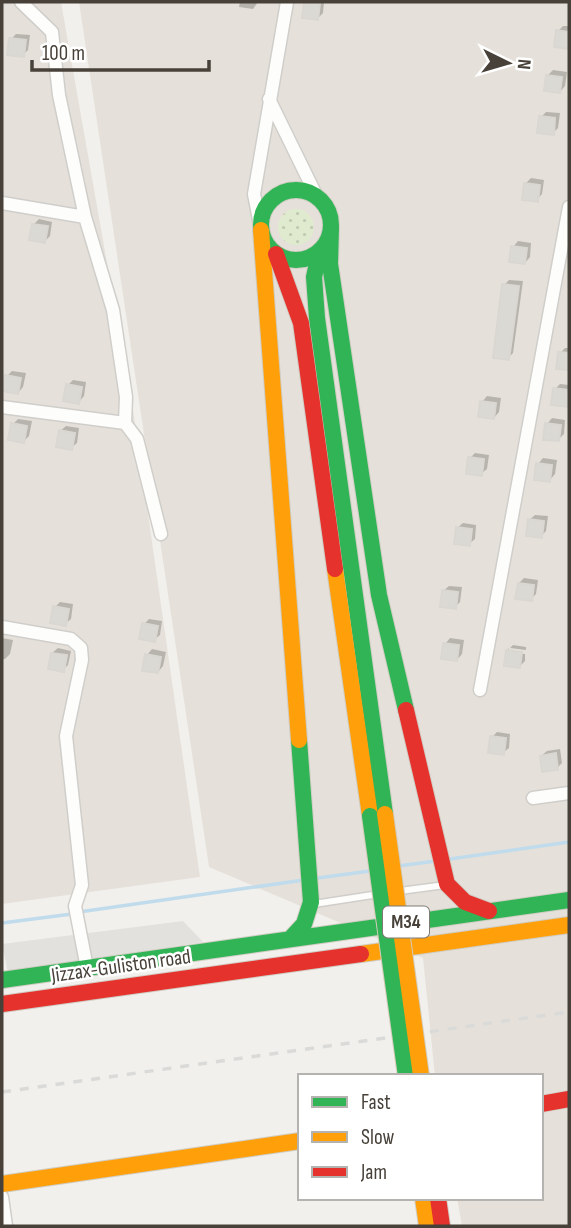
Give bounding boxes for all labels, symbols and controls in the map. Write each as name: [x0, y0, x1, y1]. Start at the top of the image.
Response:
scale bar: [32, 28, 208, 72]
north arrow: [473, 28, 543, 98]
text: 100 m: [42, 41, 85, 66]
text: N: [512, 58, 535, 70]
road number: M34: [383, 906, 429, 938]
street label: Jizzax-Guliston road: [49, 944, 192, 988]
legend: [298, 1074, 543, 1200]
text: Fast: [361, 1090, 391, 1115]
text: Slow: [361, 1125, 395, 1150]
text: Jam: [360, 1160, 387, 1185]

